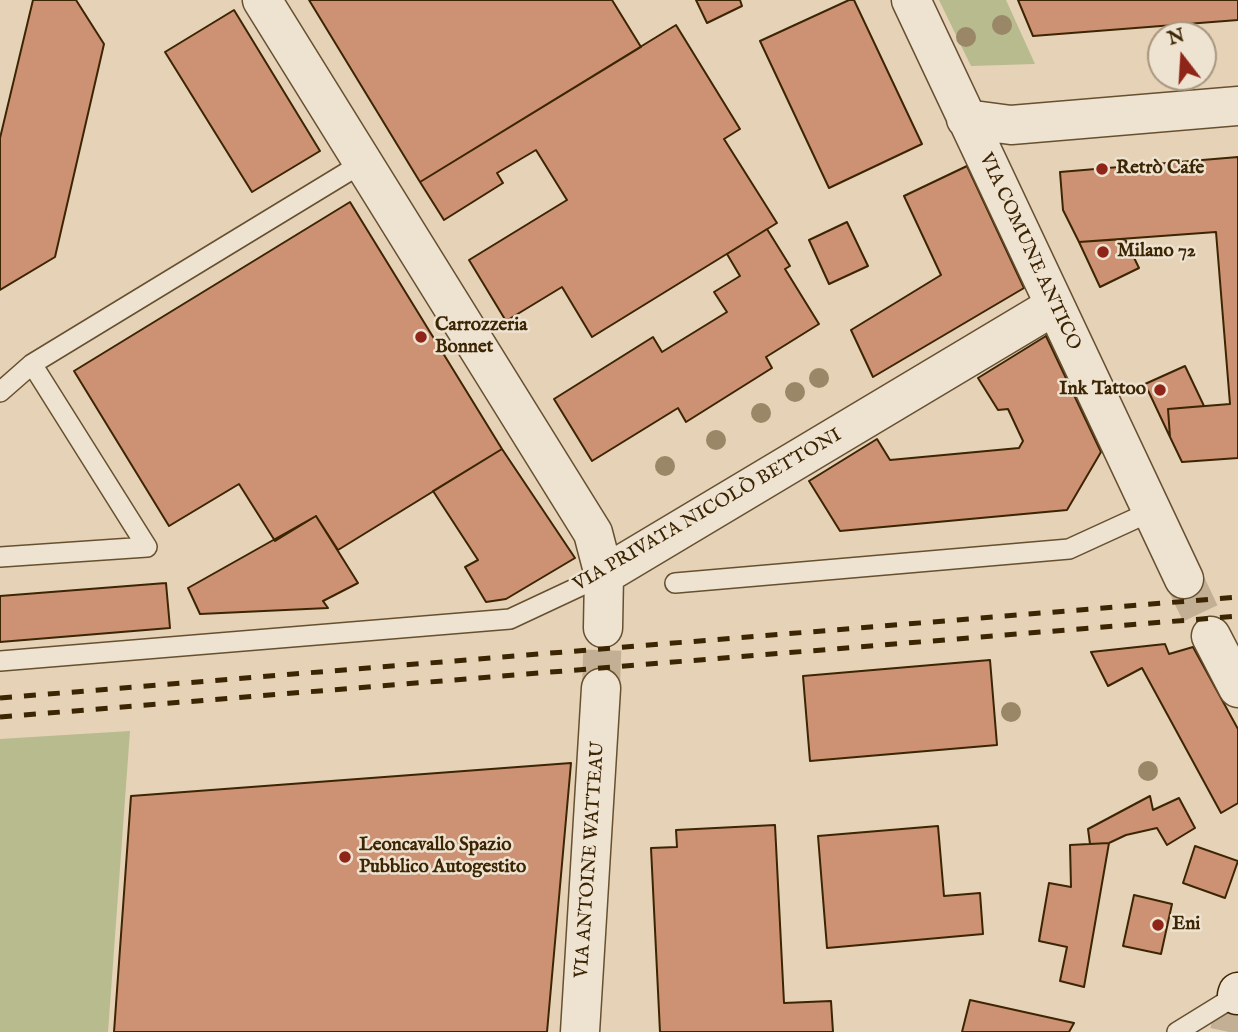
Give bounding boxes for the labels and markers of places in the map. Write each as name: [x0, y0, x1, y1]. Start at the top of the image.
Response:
place label: Retrò Cafe: [1116, 158, 1204, 180]
marker: Retrò Cafe: [1094, 161, 1110, 177]
place label: Milano 72: [1117, 241, 1196, 263]
marker: Milano 72: [1095, 244, 1111, 260]
place label: Carrozzeria Bonnet: [435, 315, 528, 359]
marker: Carrozzeria Bonnet: [413, 329, 429, 345]
place label: Ink Tattoo: [1059, 379, 1146, 401]
marker: Ink Tattoo: [1152, 382, 1168, 398]
place label: Leoncavallo Spazio Pubblico Autogestito: [359, 835, 526, 879]
marker: Leoncavallo Spazio Pubblico Autogestito: [337, 849, 353, 865]
place label: Eni: [1172, 914, 1200, 936]
marker: Eni: [1150, 917, 1166, 933]

